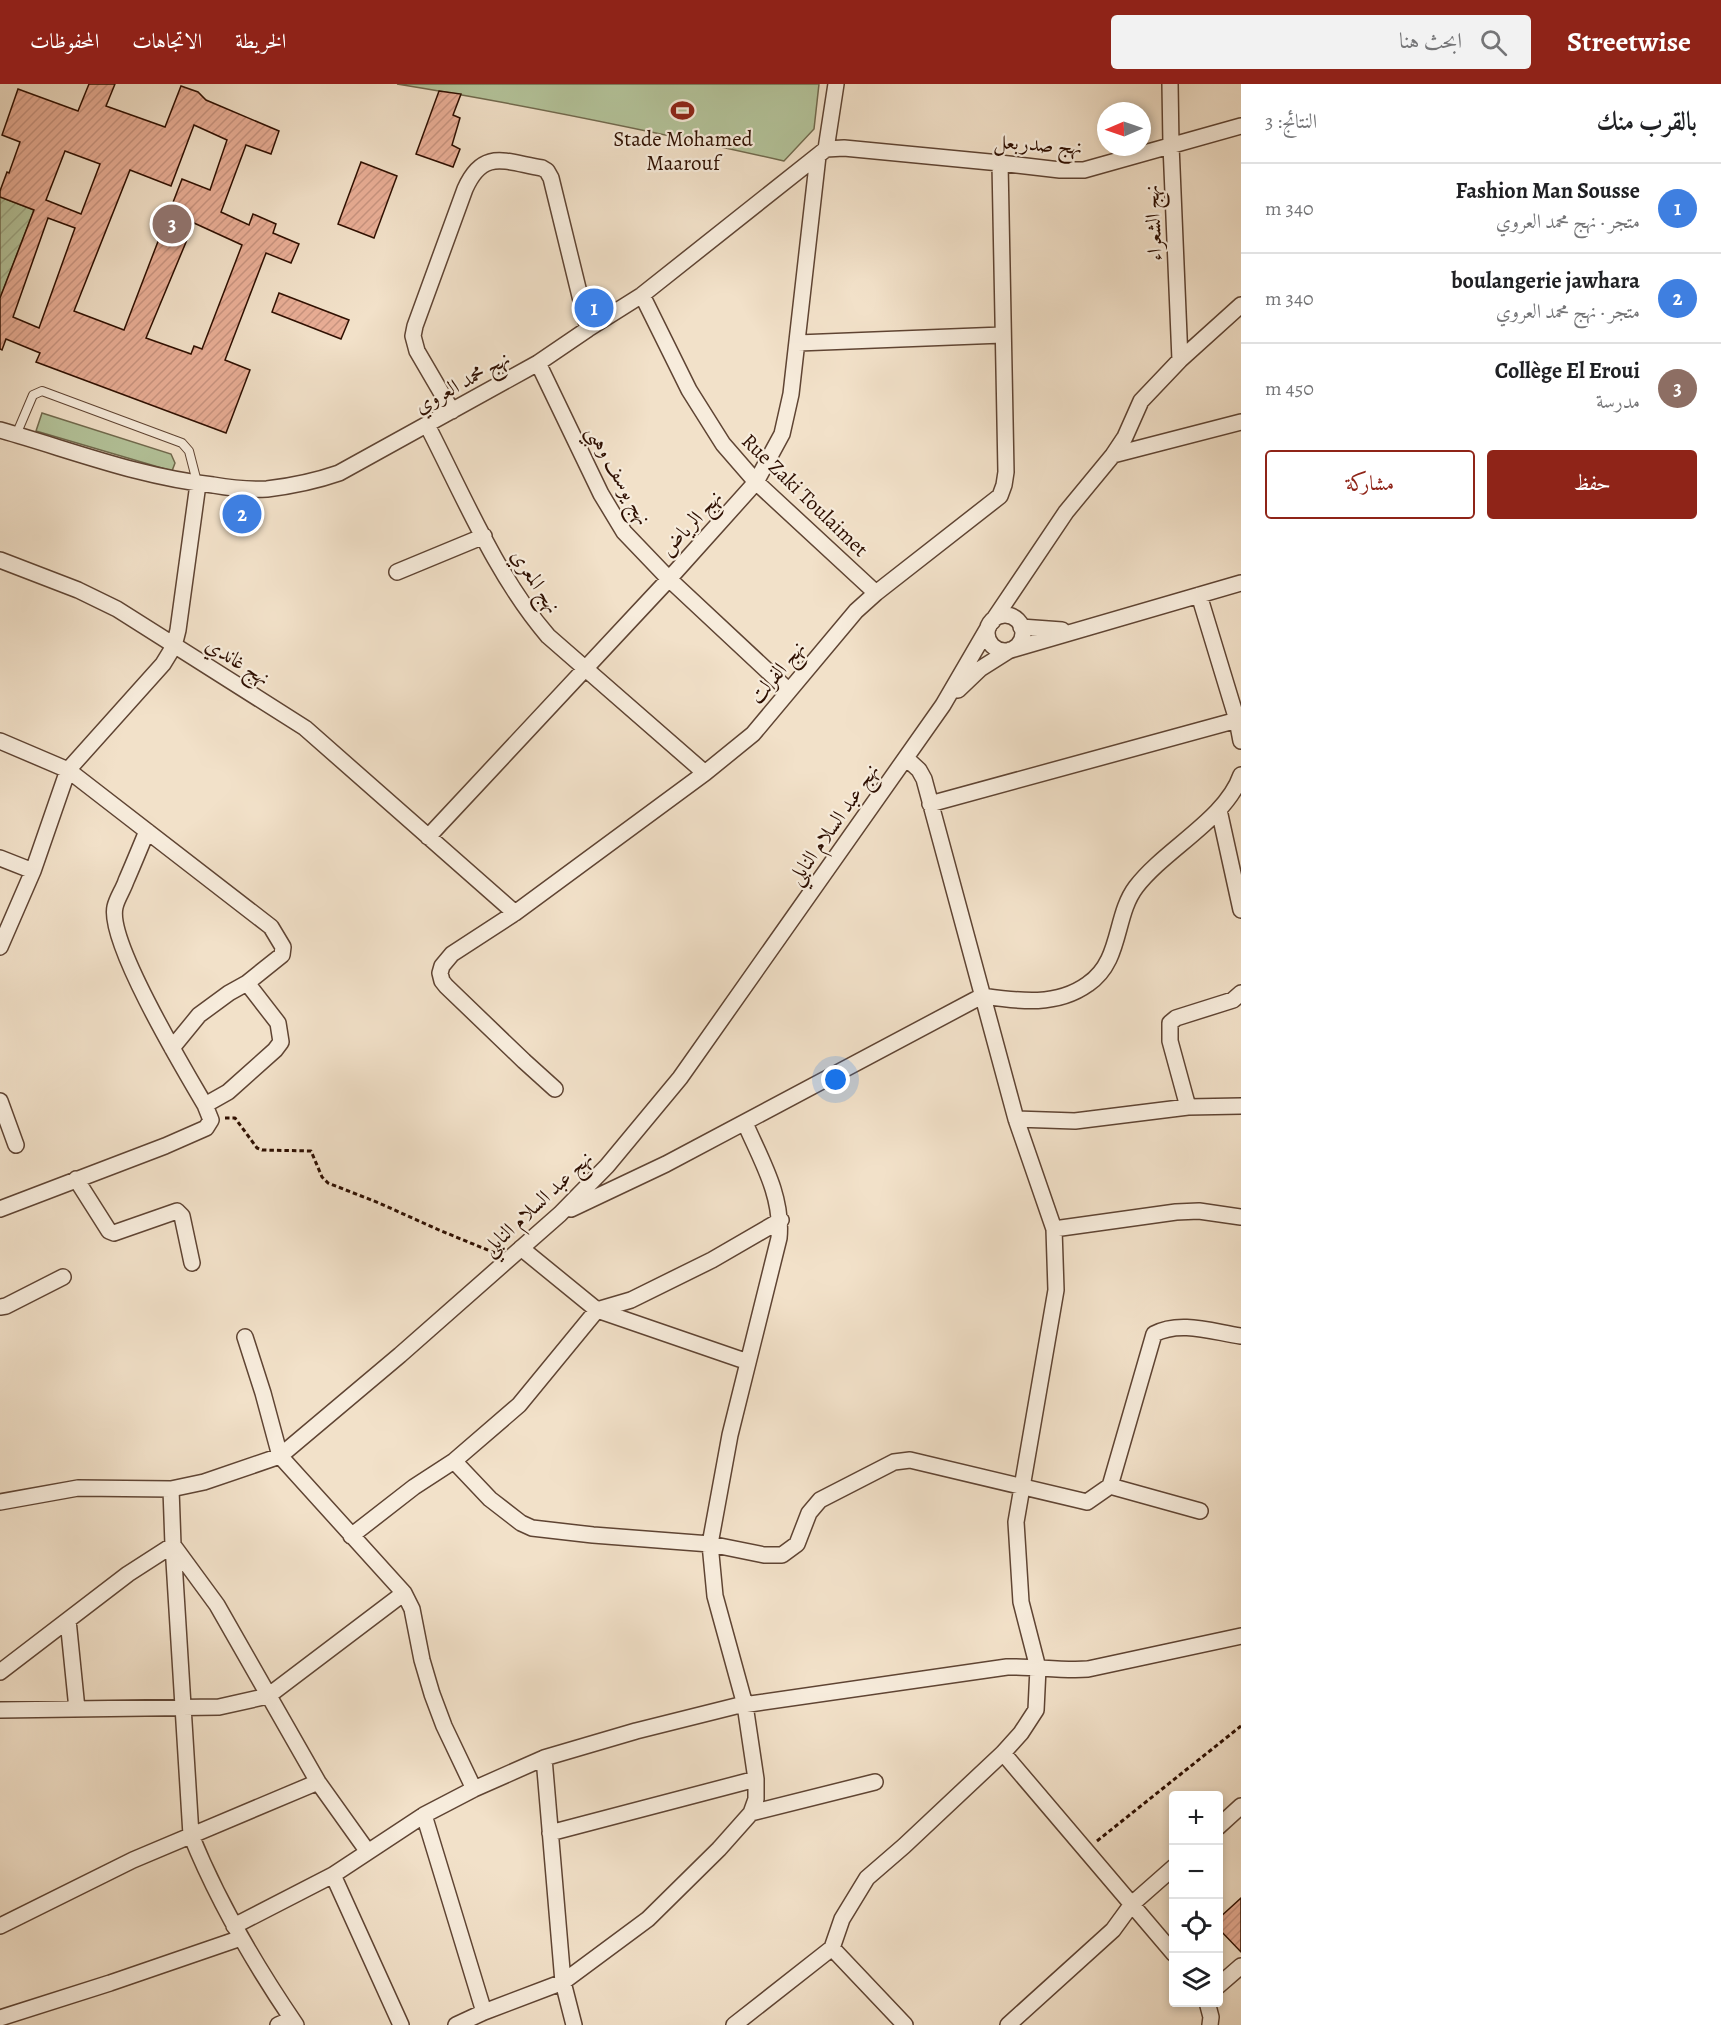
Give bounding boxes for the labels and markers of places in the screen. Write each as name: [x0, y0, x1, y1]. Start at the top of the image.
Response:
sports icon: Stade Mohamed Maarouf: [670, 98, 696, 124]
place label: Stade Mohamed Maarouf: [613, 125, 754, 177]
pin: 3: [152, 202, 192, 246]
pin: 1: [574, 286, 614, 330]
pin: 2: [222, 492, 262, 536]

